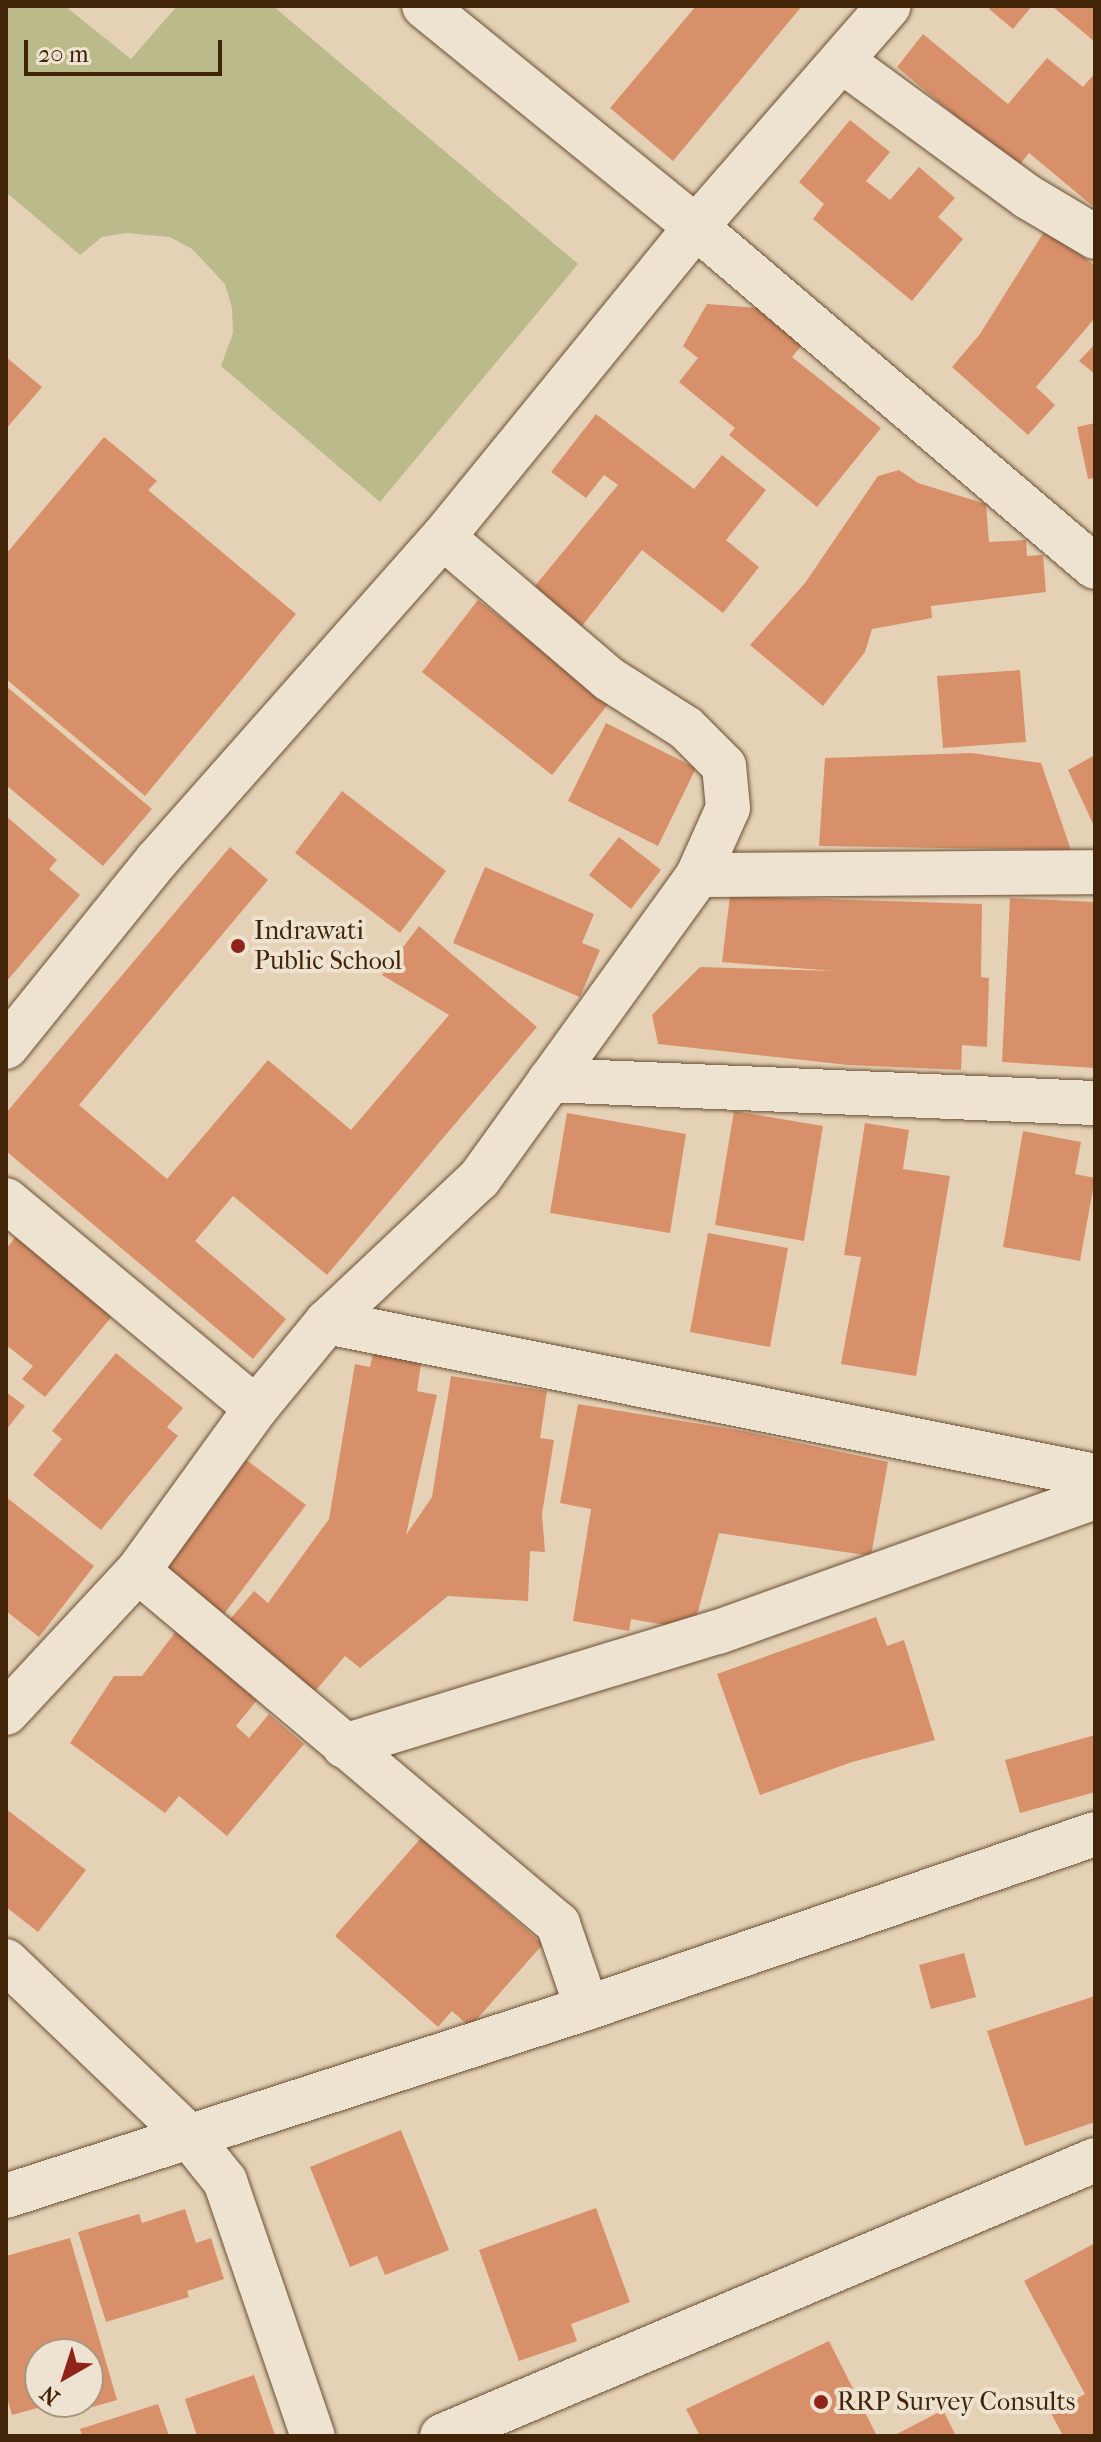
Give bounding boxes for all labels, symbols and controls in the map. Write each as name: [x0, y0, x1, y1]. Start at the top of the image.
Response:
scale bar: [28, 24, 226, 74]
text: 20 m: [38, 40, 89, 68]
place label: Indrawati Public School: [254, 915, 402, 976]
marker: Indrawati Public School: [229, 937, 247, 955]
north arrow: [24, 2338, 104, 2418]
text: N: [35, 2380, 65, 2410]
place label: RRP Survey Consults: [837, 2386, 1075, 2418]
marker: RRP Survey Consults: [812, 2393, 830, 2411]

